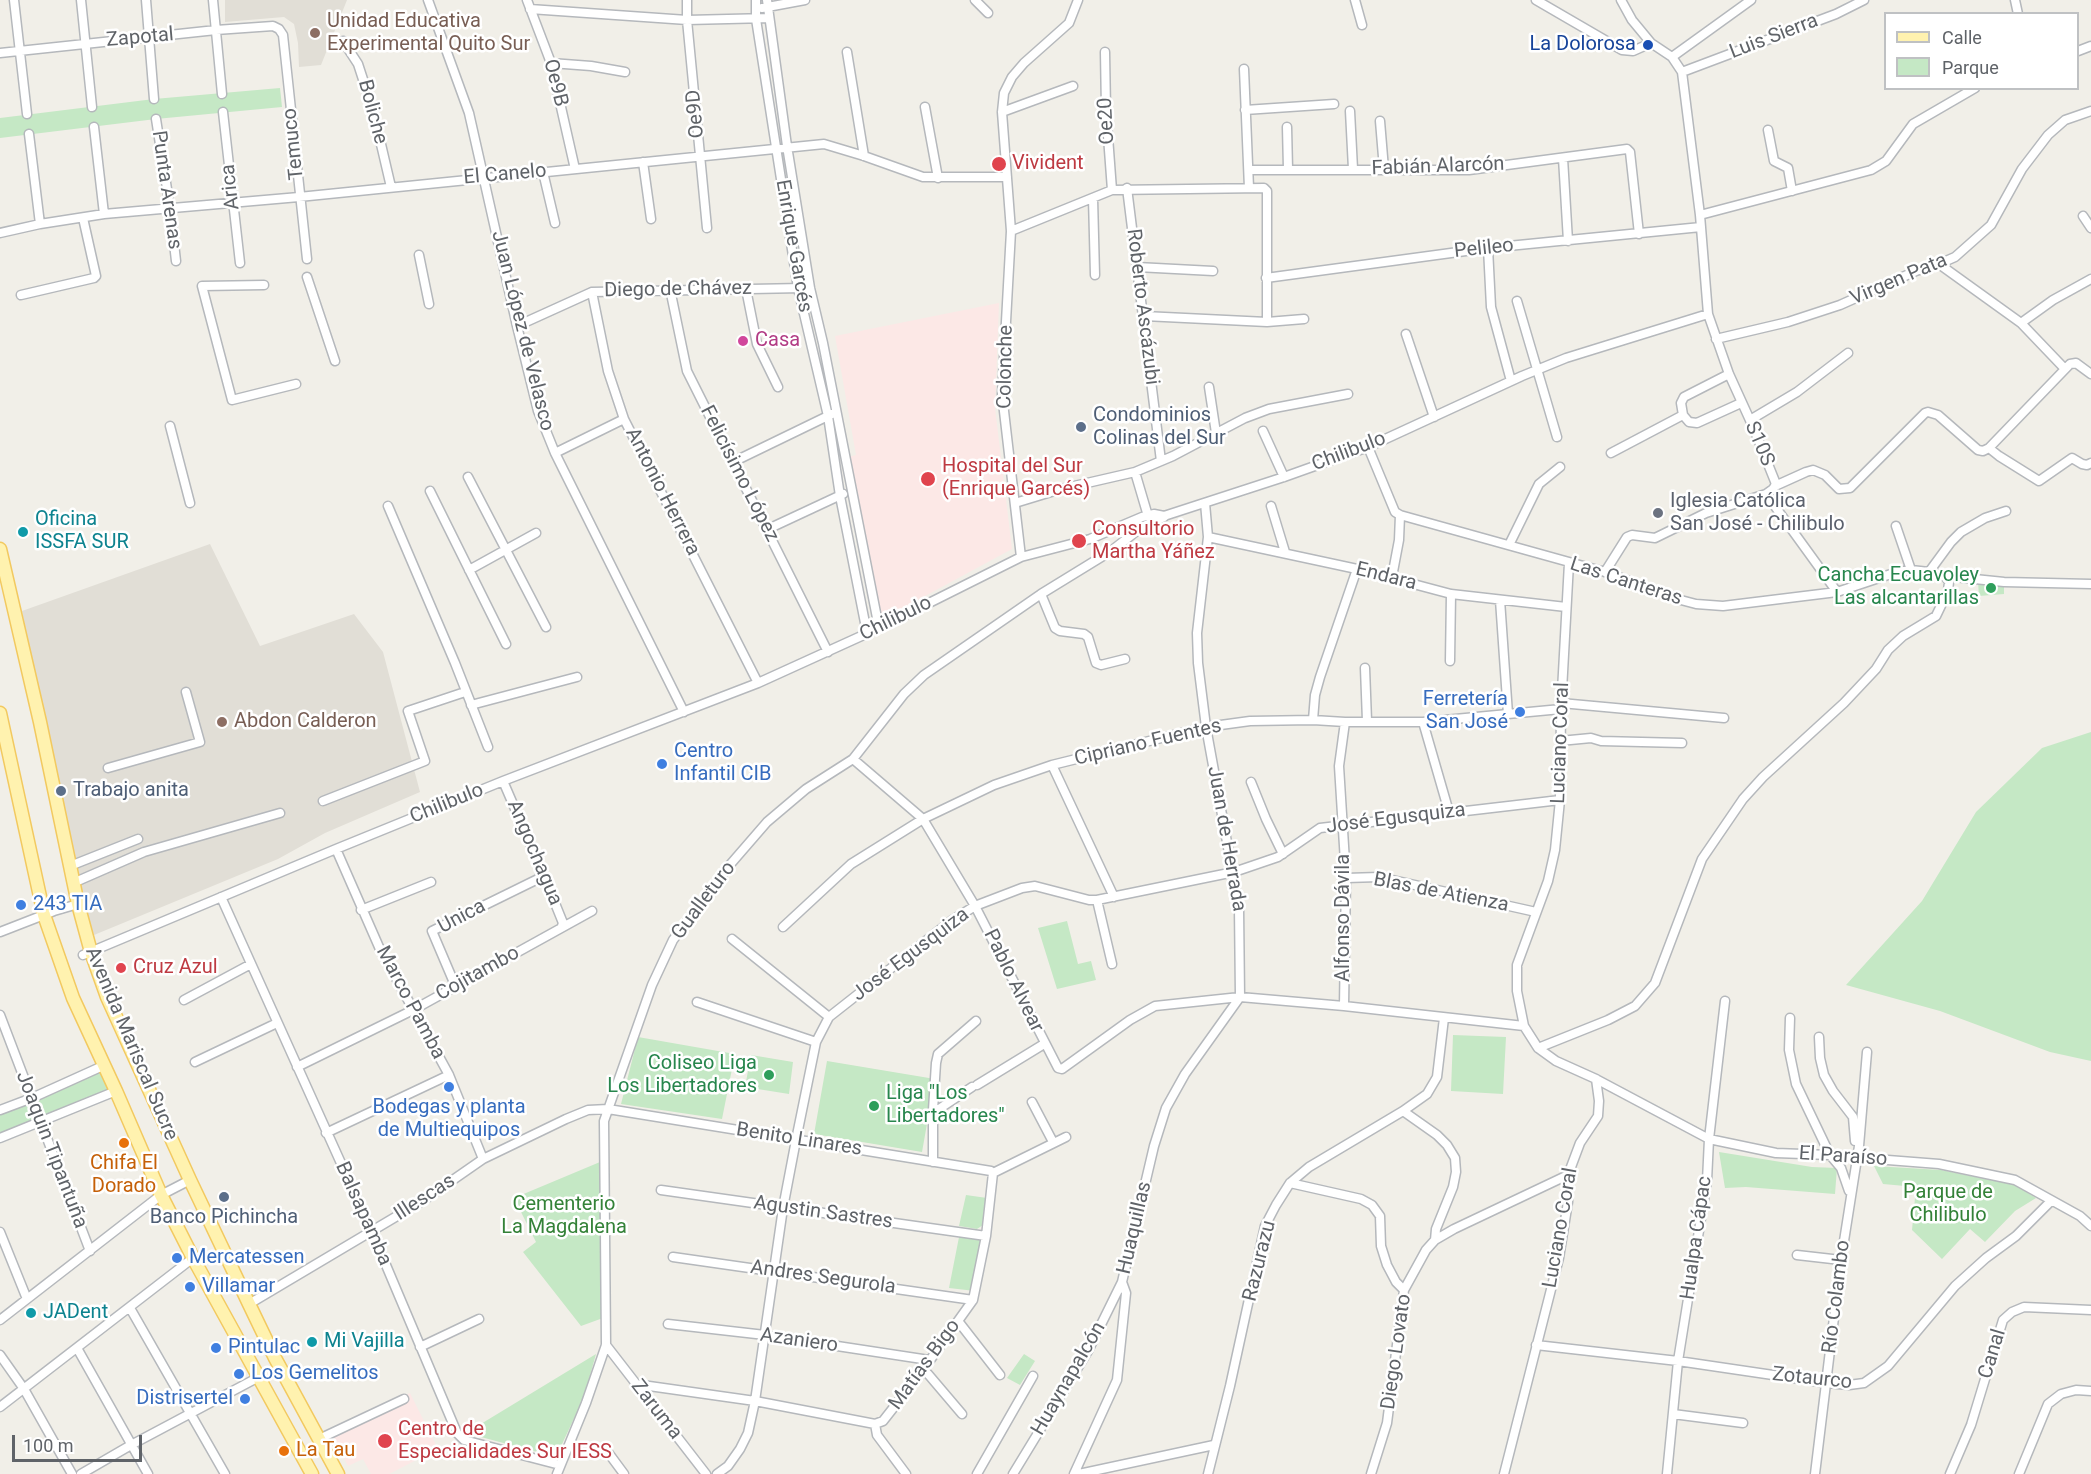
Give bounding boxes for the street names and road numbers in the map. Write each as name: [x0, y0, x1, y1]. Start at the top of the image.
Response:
street label: Luis Sierra: [1726, 9, 1822, 65]
street label: Zapotal: [105, 23, 175, 53]
street label: Oe9B: [538, 57, 572, 109]
street label: Boliche: [352, 77, 392, 147]
street label: Oe9D: [682, 89, 710, 139]
street label: Oe20: [1094, 97, 1120, 145]
street label: Temuco: [278, 107, 310, 181]
street label: Punta Arenas: [146, 129, 186, 251]
street label: Fabián Alarcón: [1371, 153, 1505, 181]
street label: El Canelo: [463, 159, 547, 191]
street label: Arica: [217, 163, 245, 211]
street label: Enrique Garcés: [770, 178, 816, 314]
street label: Roberto Ascázubi: [1121, 227, 1163, 387]
street label: Juan López de Velasco: [485, 228, 559, 434]
street label: Pelileo: [1453, 234, 1515, 264]
street label: Virgen Pata: [1847, 249, 1951, 311]
street label: Diego de Chávez: [604, 277, 752, 303]
street label: Colonche: [993, 325, 1019, 409]
street label: Felicísimo López: [694, 402, 784, 546]
street label: S10S: [1739, 418, 1779, 470]
street label: Antonio Herrera: [619, 424, 705, 560]
street label: Chilibulo: [1309, 427, 1389, 477]
street label: Las Canteras: [1567, 553, 1685, 611]
street label: Endara: [1353, 558, 1419, 596]
street label: Chilibulo: [856, 591, 936, 647]
street label: Luciano Coral: [1547, 682, 1575, 804]
street label: Cipriano Fuentes: [1072, 714, 1224, 772]
street label: Juan de Herrada: [1201, 765, 1251, 913]
street label: Chilibulo: [407, 778, 487, 830]
street label: Angochagua: [501, 797, 567, 909]
street label: José Egusquiza: [1325, 799, 1467, 839]
street label: Alfonso Dávila: [1332, 854, 1356, 982]
street label: Gualleturo: [667, 857, 741, 945]
street label: Blas de Atienza: [1371, 868, 1511, 918]
street label: Unica: [434, 895, 490, 939]
street label: José Egusquiza: [848, 903, 974, 1007]
street label: Pablo Alvear: [978, 926, 1048, 1036]
street label: Cojitambo: [432, 941, 524, 1007]
street label: Marco Pamba: [370, 942, 450, 1064]
street label: Avenida Mariscal Sucre: [79, 944, 183, 1144]
street label: Joaquin Tipantuña: [10, 1068, 92, 1232]
street label: Benito Linares: [735, 1118, 863, 1162]
street label: El Paraíso: [1798, 1142, 1888, 1172]
street label: Balsapamba: [329, 1158, 397, 1270]
street label: Luciano Coral: [1539, 1166, 1583, 1290]
street label: Illescas: [390, 1169, 460, 1227]
street label: Hualpa Cápac: [1676, 1175, 1718, 1301]
street label: Huaquillas: [1113, 1179, 1157, 1277]
street label: Agustin Sastres: [752, 1191, 894, 1235]
street label: Razurazu: [1238, 1218, 1282, 1304]
street label: Río Colambo: [1818, 1239, 1856, 1355]
street label: Andres Segurola: [749, 1256, 897, 1300]
street label: Diego Lovato: [1377, 1293, 1417, 1411]
street label: Matías Bigo: [884, 1315, 966, 1415]
street label: Huaynapalcón: [1027, 1318, 1111, 1440]
street label: Azaniero: [758, 1324, 840, 1358]
street label: Canal: [1974, 1326, 2012, 1382]
street label: Zotaurco: [1771, 1363, 1853, 1395]
street label: Zaruma: [625, 1375, 687, 1445]

